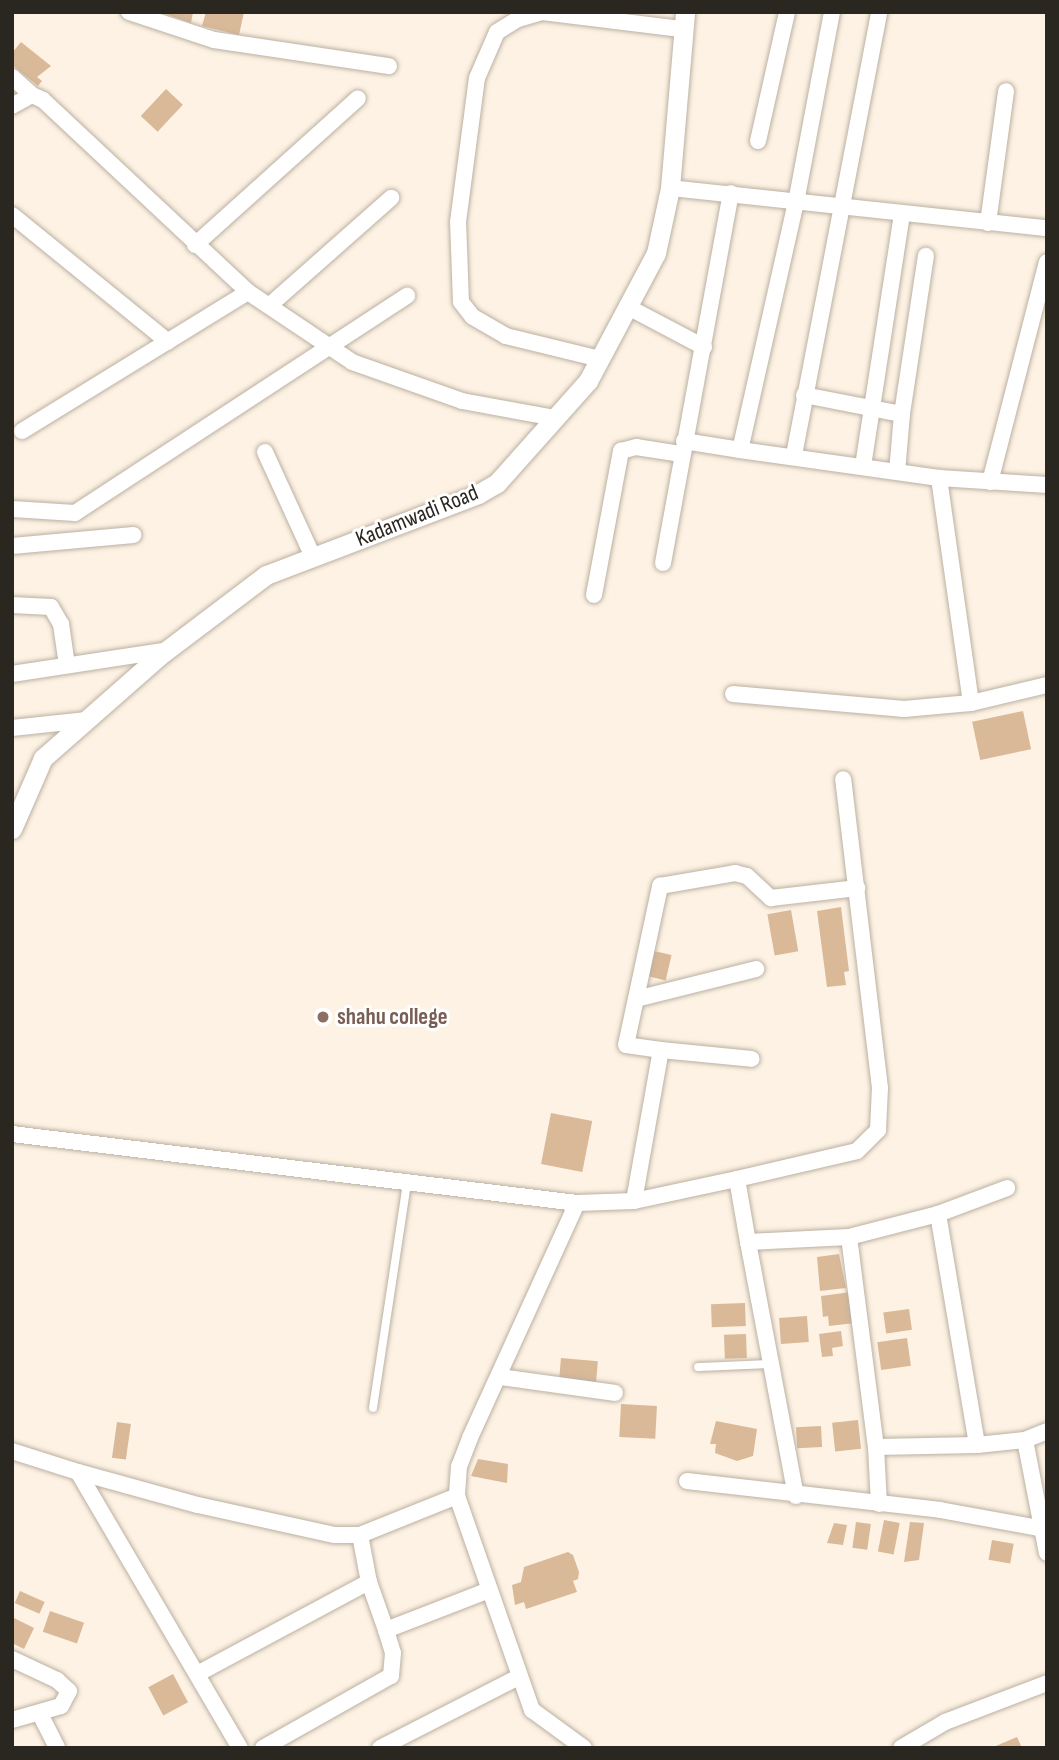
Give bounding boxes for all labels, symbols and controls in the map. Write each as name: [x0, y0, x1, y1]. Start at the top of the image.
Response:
street label: Kadamwadi Road: [352, 479, 482, 553]
place label: shahu college: [337, 1003, 448, 1031]
marker: shahu college: [315, 1009, 331, 1025]

